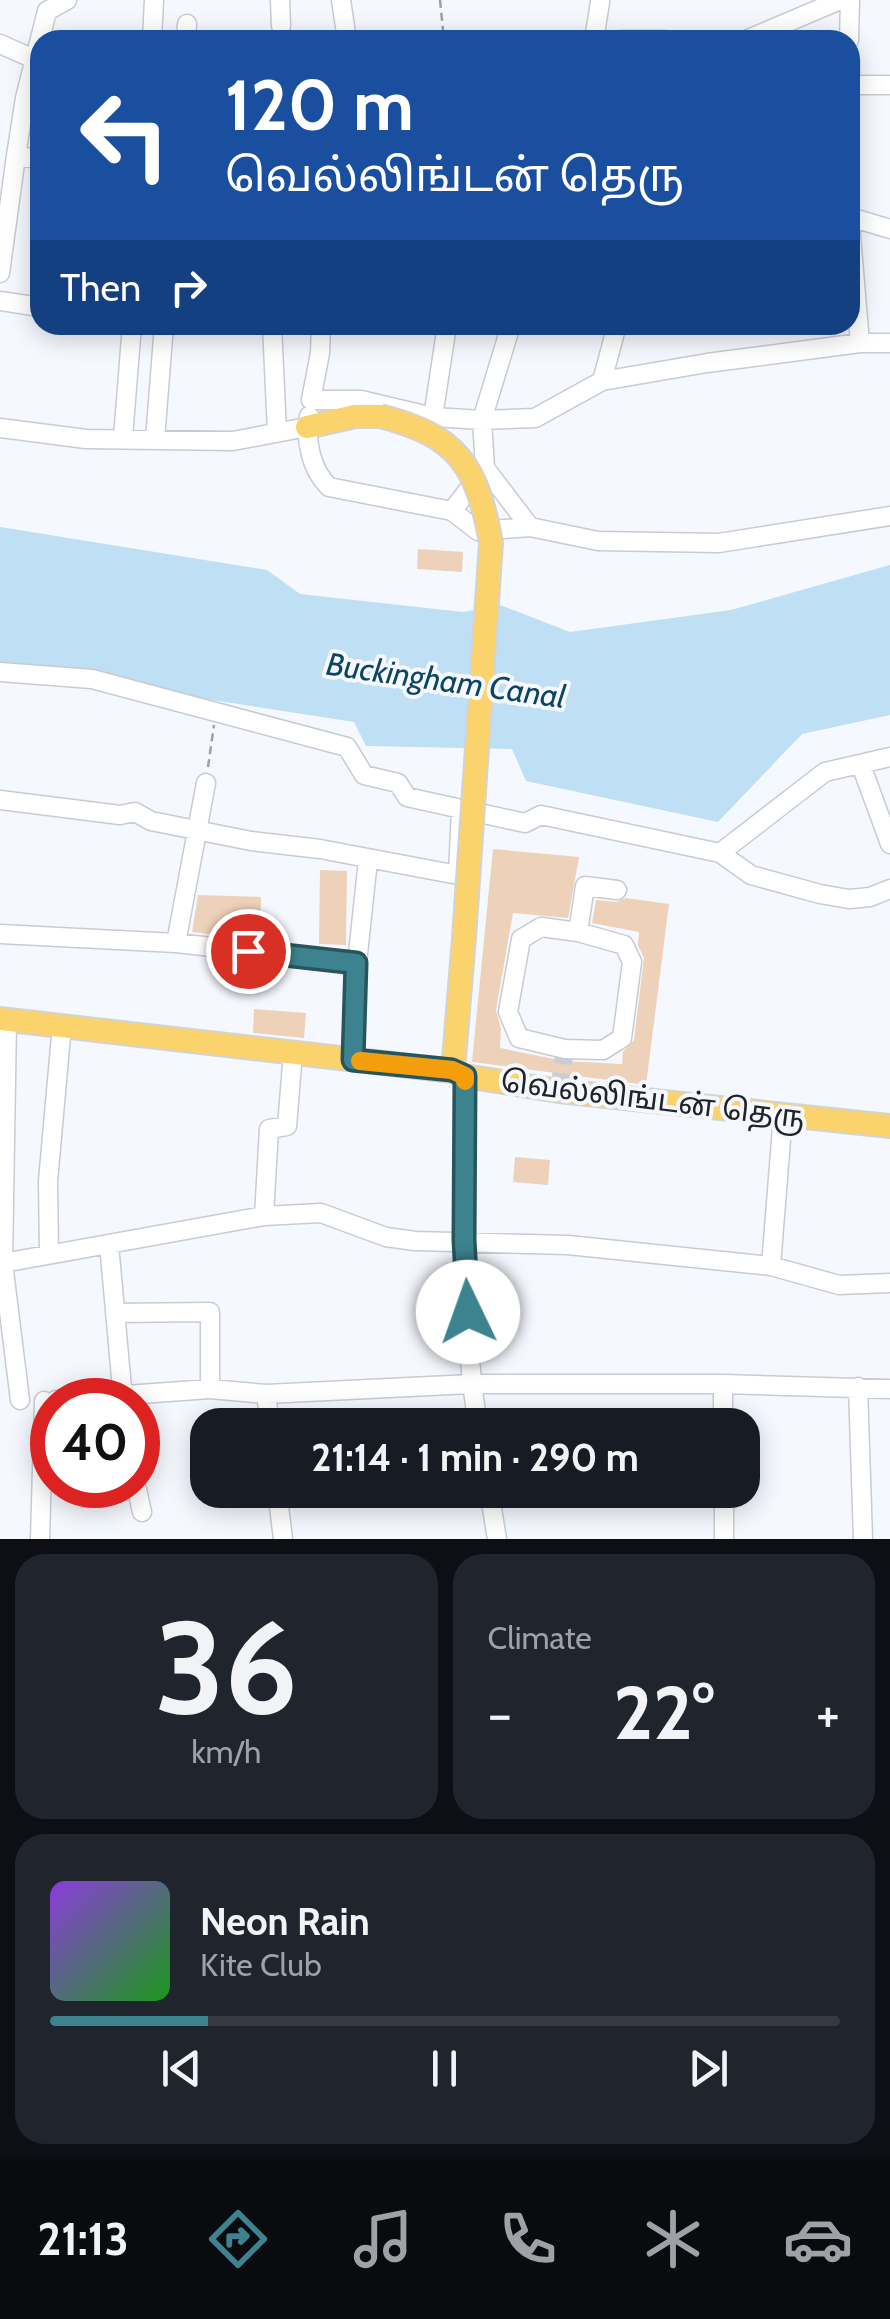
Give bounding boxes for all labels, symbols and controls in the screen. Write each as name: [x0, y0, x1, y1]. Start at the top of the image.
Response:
text: 120 m: [225, 62, 414, 148]
icon: left: [60, 70, 190, 200]
text: வெல்லிங்டன் தெரு: [225, 148, 684, 202]
icon: right: [161, 260, 216, 315]
text: Then: [60, 264, 141, 311]
water label: Buckingham Canal: [324, 644, 568, 716]
pin: [206, 909, 291, 994]
icon: arrive: [221, 924, 276, 979]
street label: வெல்லிங்டன் தெரு: [499, 1062, 807, 1138]
position arrow: [416, 1260, 520, 1364]
speed limit sign: 40: [30, 1378, 160, 1508]
text: 21:14 · 1 min · 290 m: [311, 1434, 639, 1481]
text: 36: [155, 1588, 298, 1746]
text: Climate: [488, 1618, 592, 1657]
text: 22°: [613, 1667, 714, 1758]
text: −: [488, 1680, 512, 1747]
text: +: [816, 1680, 840, 1747]
text: km/h: [191, 1732, 261, 1771]
text: Neon Rain: [200, 1898, 370, 1945]
text: Kite Club: [200, 1945, 322, 1984]
icon: previous: [154, 2041, 209, 2096]
icon: pause: [417, 2041, 472, 2096]
icon: next: [681, 2041, 736, 2096]
icon: directions: [203, 2204, 273, 2274]
icon: music: [348, 2204, 418, 2274]
icon: phone: [493, 2204, 563, 2274]
icon: climate: [638, 2204, 708, 2274]
icon: car: [783, 2204, 853, 2274]
text: 21:13: [37, 2212, 129, 2266]

